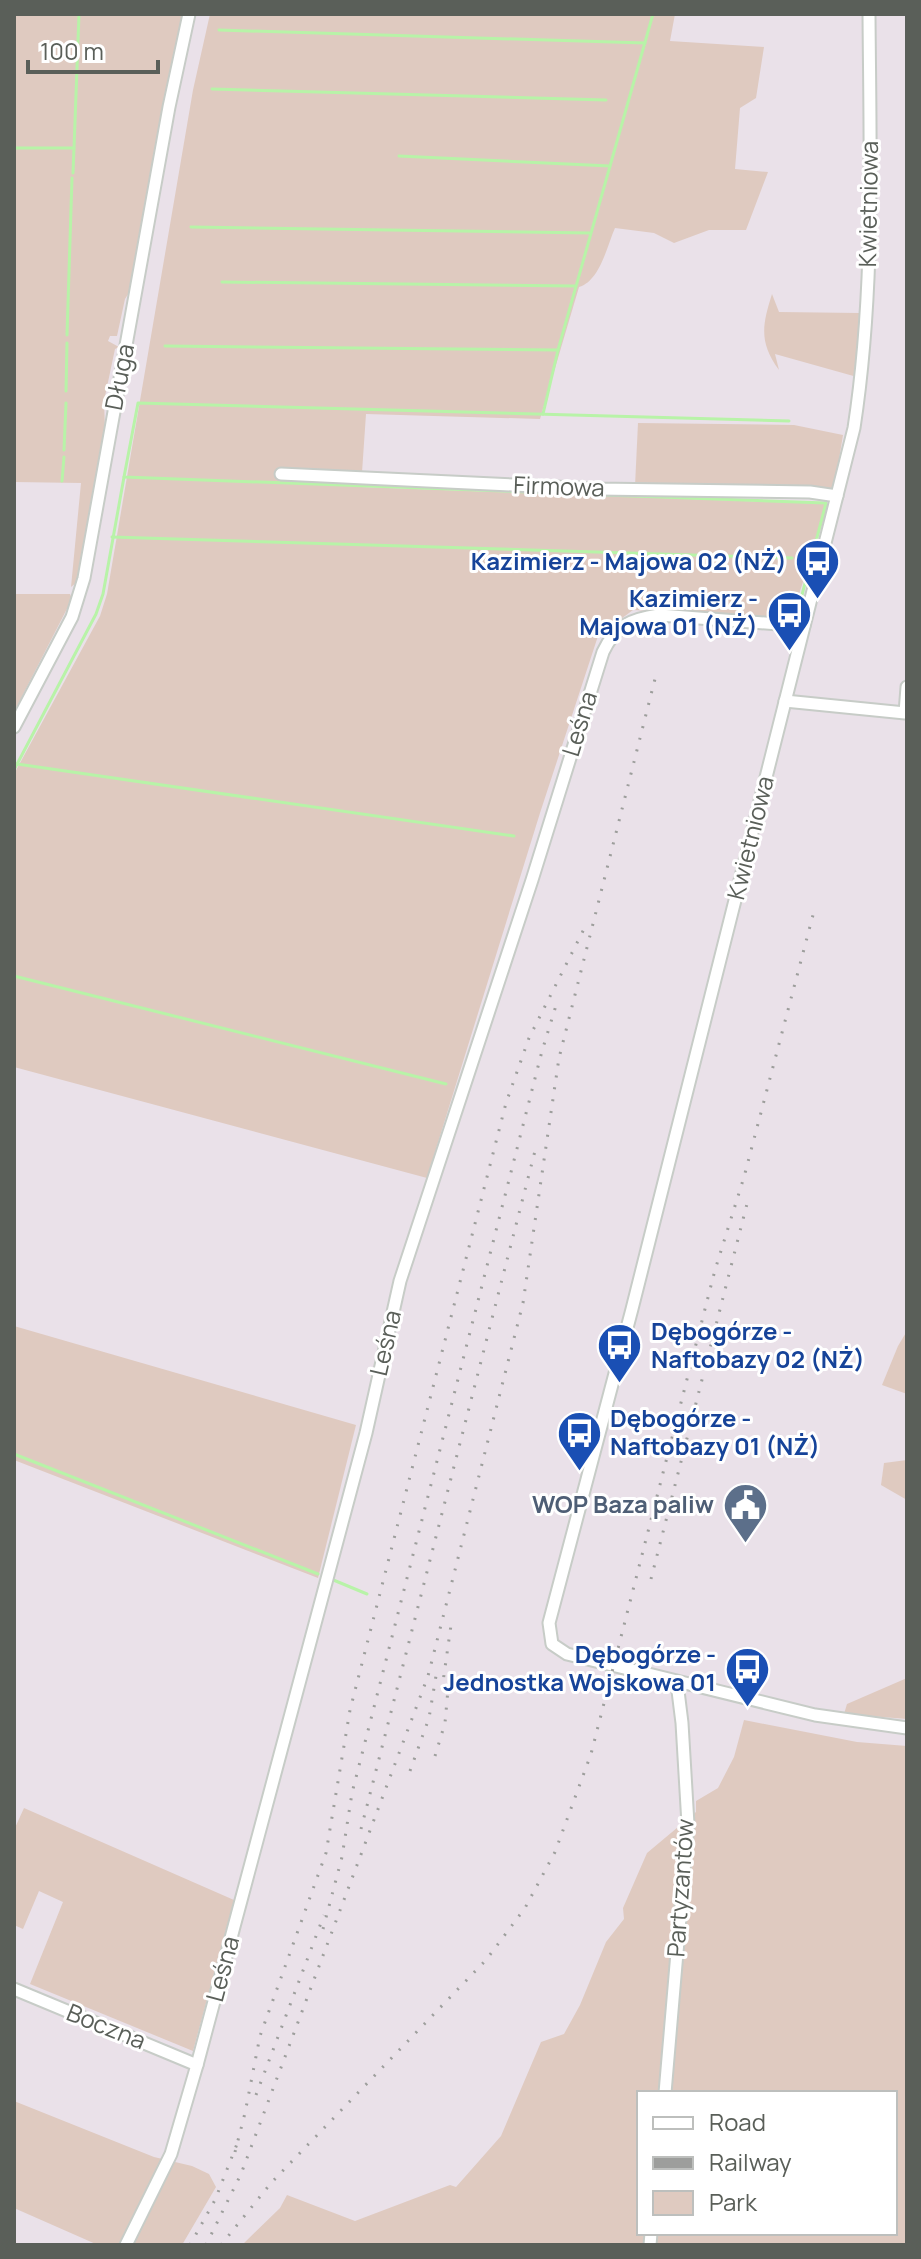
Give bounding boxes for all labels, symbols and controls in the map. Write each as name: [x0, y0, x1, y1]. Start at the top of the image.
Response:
scale bar: [28, 24, 158, 74]
text: 100 m: [40, 34, 104, 67]
street label: Kwietniowa: [850, 140, 885, 268]
street label: Długa: [96, 341, 141, 413]
street label: Firmowa: [513, 467, 605, 504]
bus stop icon: Kazimierz - Majowa 02 (NŻ): [794, 538, 842, 601]
place label: Kazimierz - Majowa 02 (NŻ): [471, 544, 787, 577]
place label: Kazimierz - Majowa 01 (NŻ): [579, 581, 758, 642]
bus stop icon: Kazimierz - Majowa 01 (NŻ): [765, 589, 813, 652]
street label: Leśna: [553, 687, 604, 760]
street label: Kwietniowa: [718, 772, 781, 903]
street label: Leśna: [361, 1307, 408, 1379]
place label: Dębogórze - Naftobazy 02 (NŻ): [651, 1314, 865, 1375]
bus stop icon: Dębogórze - Naftobazy 02 (NŻ): [596, 1322, 644, 1385]
place label: Dębogórze - Naftobazy 01 (NŻ): [610, 1401, 820, 1462]
bus stop icon: Dębogórze - Naftobazy 01 (NŻ): [555, 1409, 603, 1472]
public building icon: WOP Baza paliw: [721, 1481, 769, 1544]
place label: WOP Baza paliw: [532, 1487, 714, 1520]
place label: Dębogórze - Jednostka Wojskowa 01: [443, 1637, 716, 1698]
bus stop icon: Dębogórze - Jednostka Wojskowa 01: [723, 1645, 771, 1708]
street label: Partyzantów: [658, 1818, 701, 1958]
street label: Leśna: [197, 1932, 246, 2005]
street label: Boczna: [62, 1995, 151, 2056]
legend: [637, 2091, 897, 2235]
text: Road: [709, 2105, 766, 2138]
text: Railway: [709, 2145, 792, 2178]
text: Park: [709, 2185, 758, 2218]

